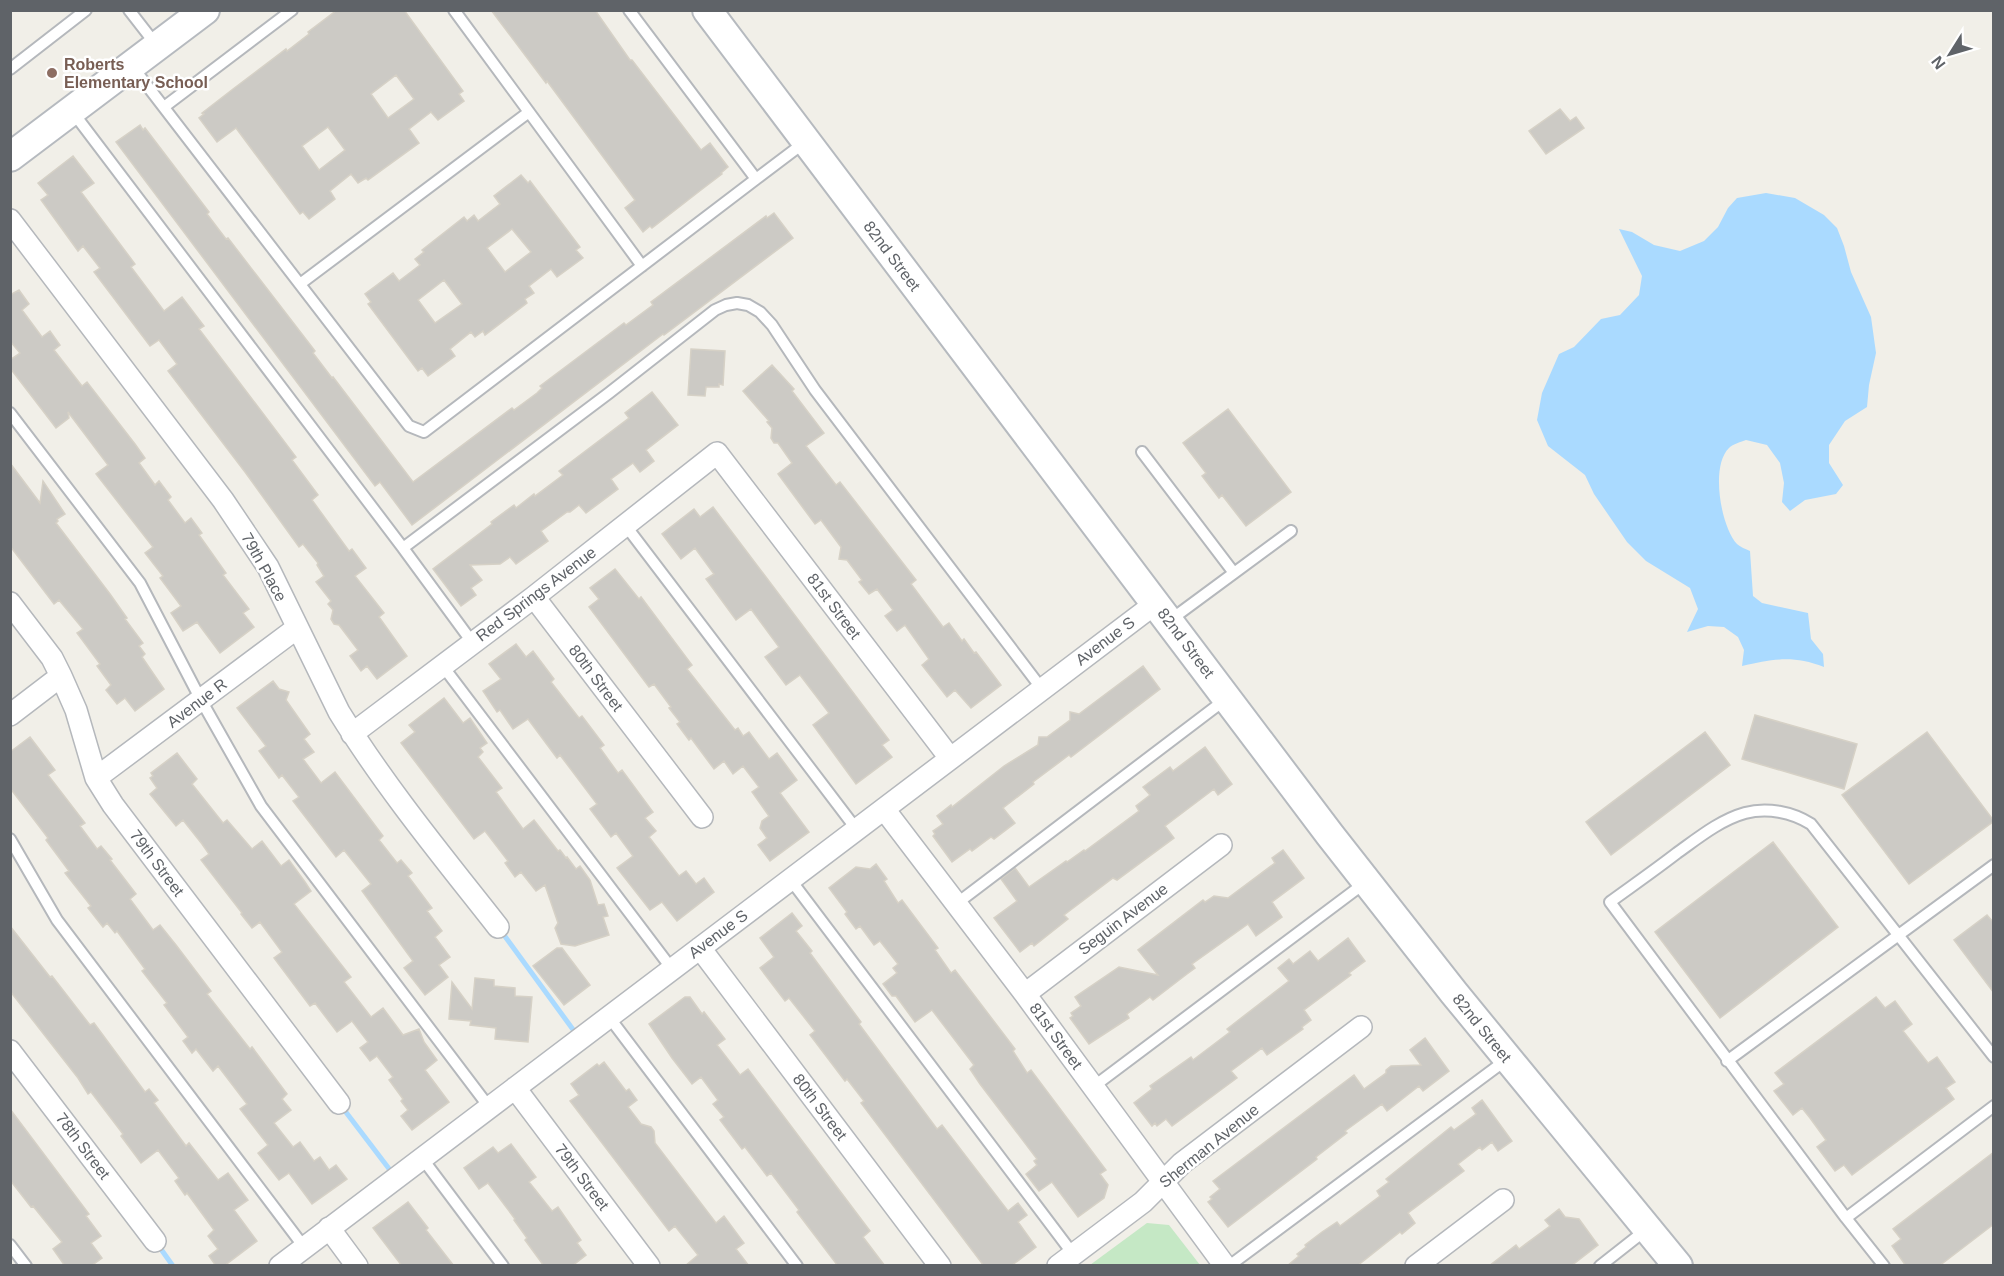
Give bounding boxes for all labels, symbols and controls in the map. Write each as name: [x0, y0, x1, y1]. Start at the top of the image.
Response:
north arrow: [1920, 24, 1980, 84]
text: N: [1928, 53, 1949, 72]
place label: Roberts Elementary School: [64, 56, 208, 91]
marker: Roberts Elementary School: [45, 66, 59, 80]
street label: 82nd Street: [860, 218, 924, 295]
street label: 79th Place: [238, 530, 290, 604]
street label: Red Springs Avenue: [473, 543, 599, 645]
street label: 81st Street: [804, 570, 864, 642]
street label: 82nd Street: [1154, 605, 1218, 682]
street label: Avenue S: [1072, 613, 1138, 669]
street label: 80th Street: [566, 642, 627, 715]
street label: Avenue R: [164, 675, 230, 731]
street label: 79th Street: [127, 827, 188, 900]
street label: Seguin Avenue: [1075, 880, 1171, 958]
street label: Avenue S: [685, 906, 751, 962]
street label: 82nd Street: [1449, 991, 1515, 1066]
street label: 81st Street: [1026, 1000, 1086, 1073]
street label: 80th Street: [790, 1071, 851, 1144]
street label: Sherman Avenue: [1156, 1101, 1262, 1191]
street label: 78th Street: [53, 1110, 114, 1183]
street label: 79th Street: [552, 1141, 613, 1214]

